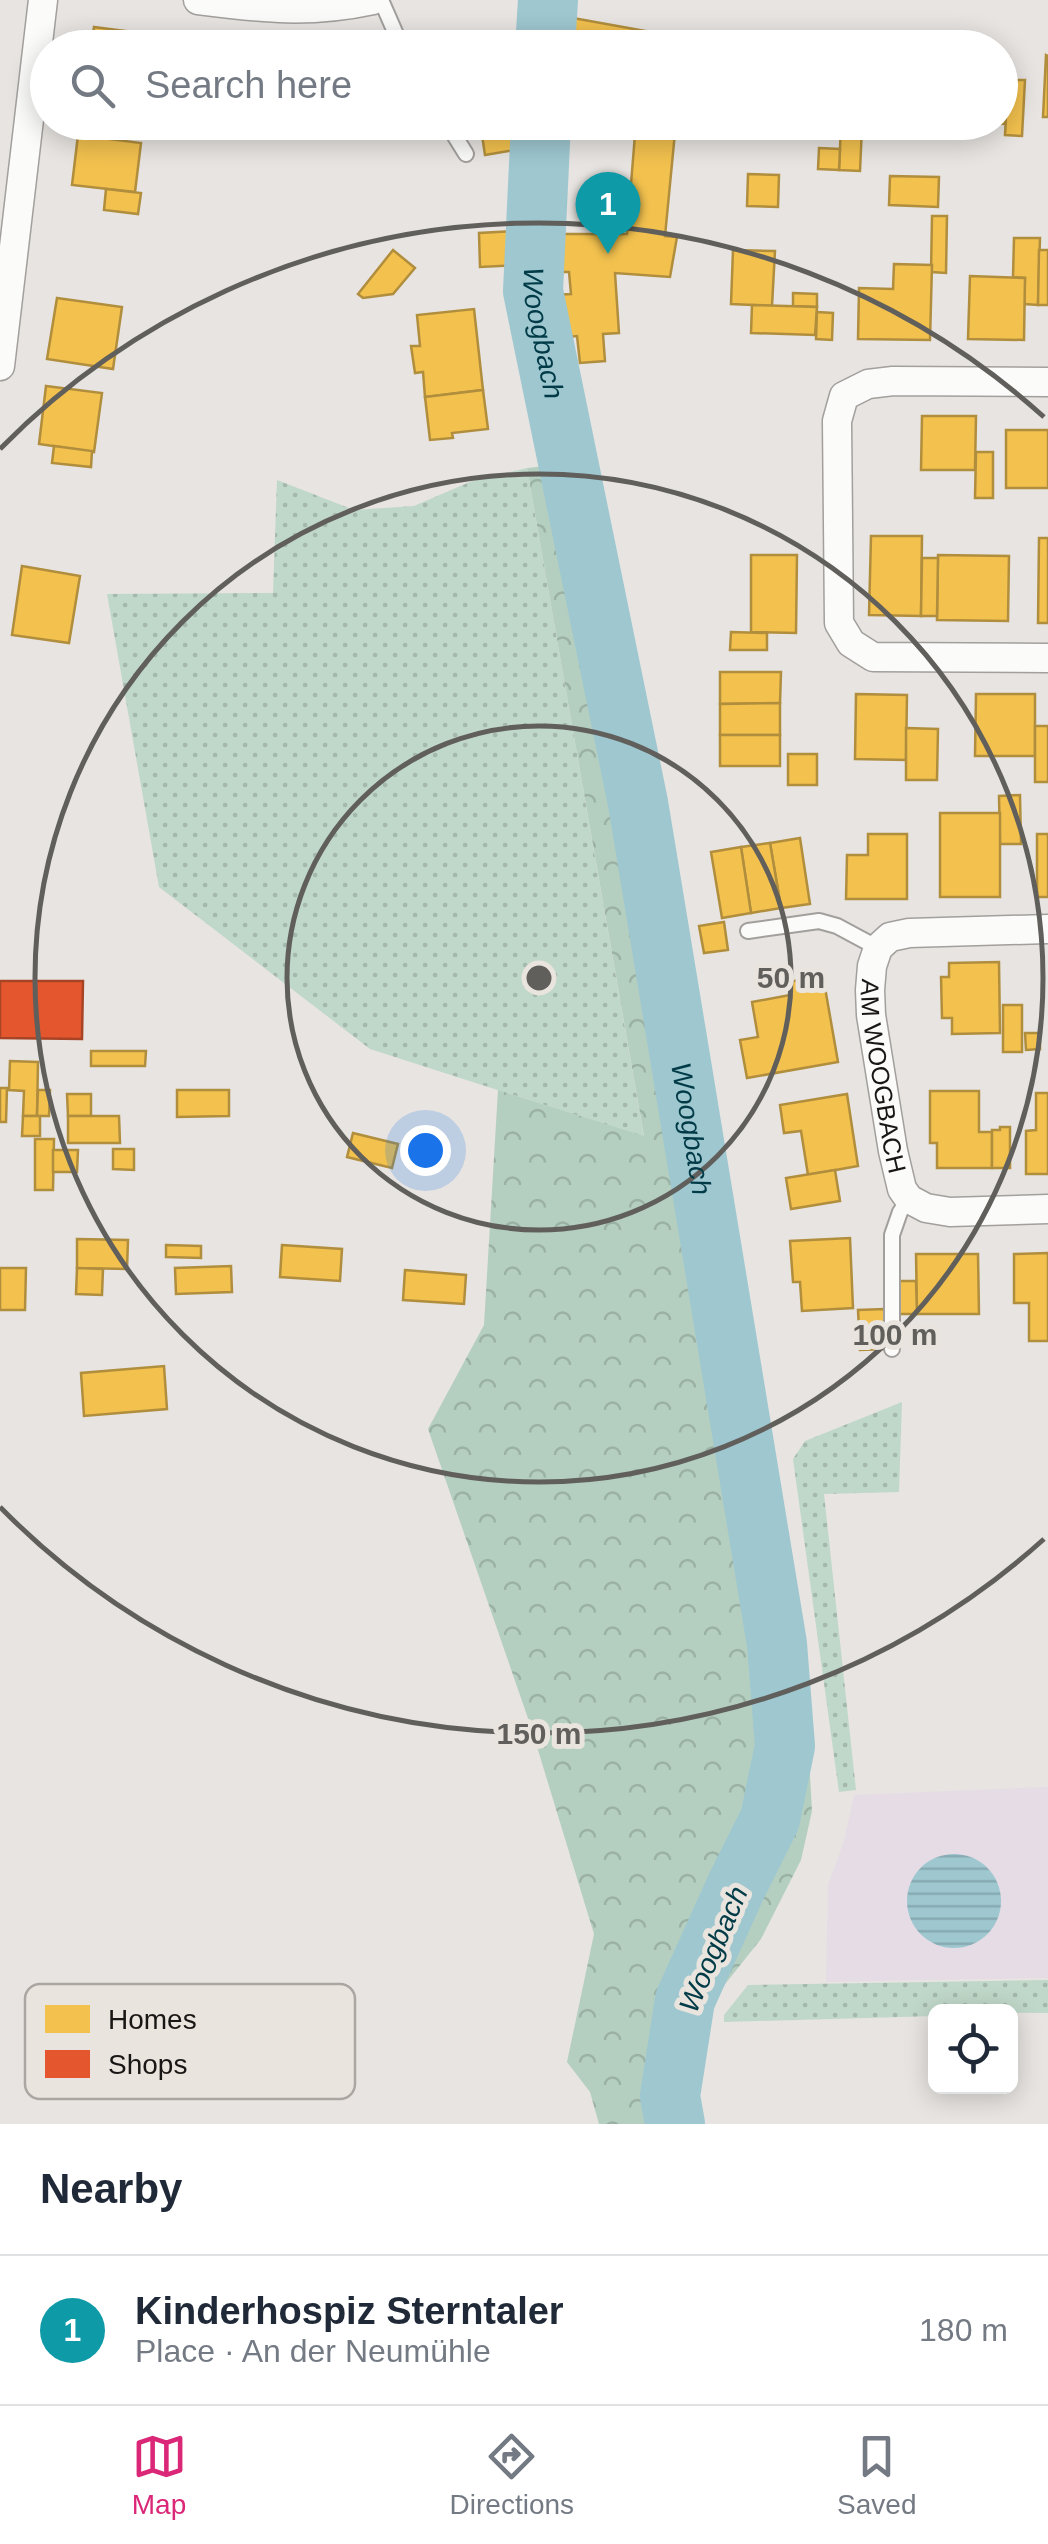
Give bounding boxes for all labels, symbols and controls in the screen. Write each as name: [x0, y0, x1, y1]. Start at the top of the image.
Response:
search box: [30, 30, 1018, 140]
icon: search: [65, 58, 120, 113]
text: Search here: [145, 64, 352, 106]
pin: 1: [576, 172, 640, 254]
water label: Woogbach: [517, 266, 570, 402]
centre of rings: [521, 960, 557, 996]
text: 50 m: [757, 961, 825, 994]
street label: AM WOOGBACH: [856, 978, 912, 1176]
water label: Woogbach: [665, 1060, 718, 1197]
your location: [400, 1125, 451, 1176]
text: 100 m: [852, 1318, 938, 1351]
text: 150 m: [496, 1717, 582, 1750]
water label: Woogbach: [673, 1882, 754, 2017]
legend: [25, 1984, 355, 2099]
text: Homes: [108, 2004, 197, 2035]
map controls: [928, 2004, 1018, 2094]
button: locate: [928, 2004, 1018, 2094]
text: Shops: [108, 2049, 187, 2080]
text: Nearby: [40, 2165, 182, 2212]
text: Kinderhospiz Sterntaler: [135, 2290, 564, 2332]
text: 1: [64, 2312, 81, 2348]
text: 180 m: [919, 2312, 1008, 2348]
text: Place · An der Neumühle: [135, 2333, 491, 2369]
tab: Map: [132, 2429, 187, 2521]
tab: Directions: [450, 2429, 574, 2521]
tab: Saved: [837, 2429, 916, 2521]

